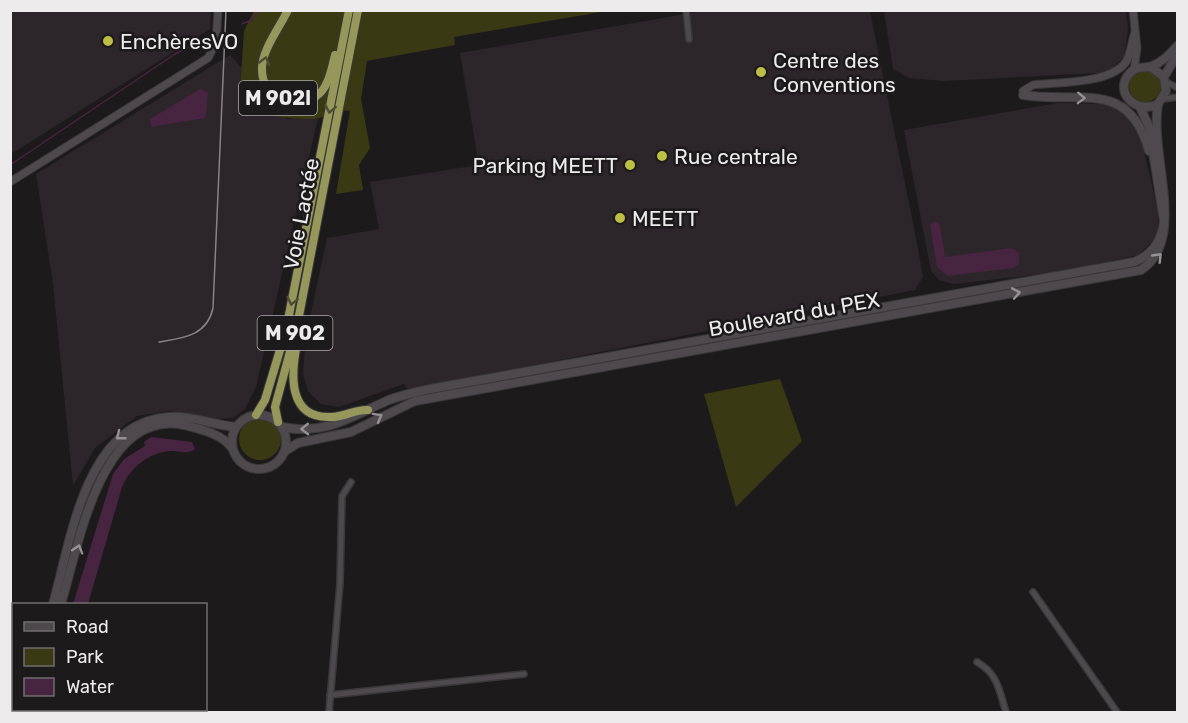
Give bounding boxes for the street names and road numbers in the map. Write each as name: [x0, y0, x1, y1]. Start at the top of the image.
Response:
road number: M 902l: [239, 81, 317, 115]
street label: Voie Lactée: [278, 156, 324, 272]
street label: Boulevard du PEX: [707, 287, 881, 341]
road number: M 902: [258, 316, 332, 350]

